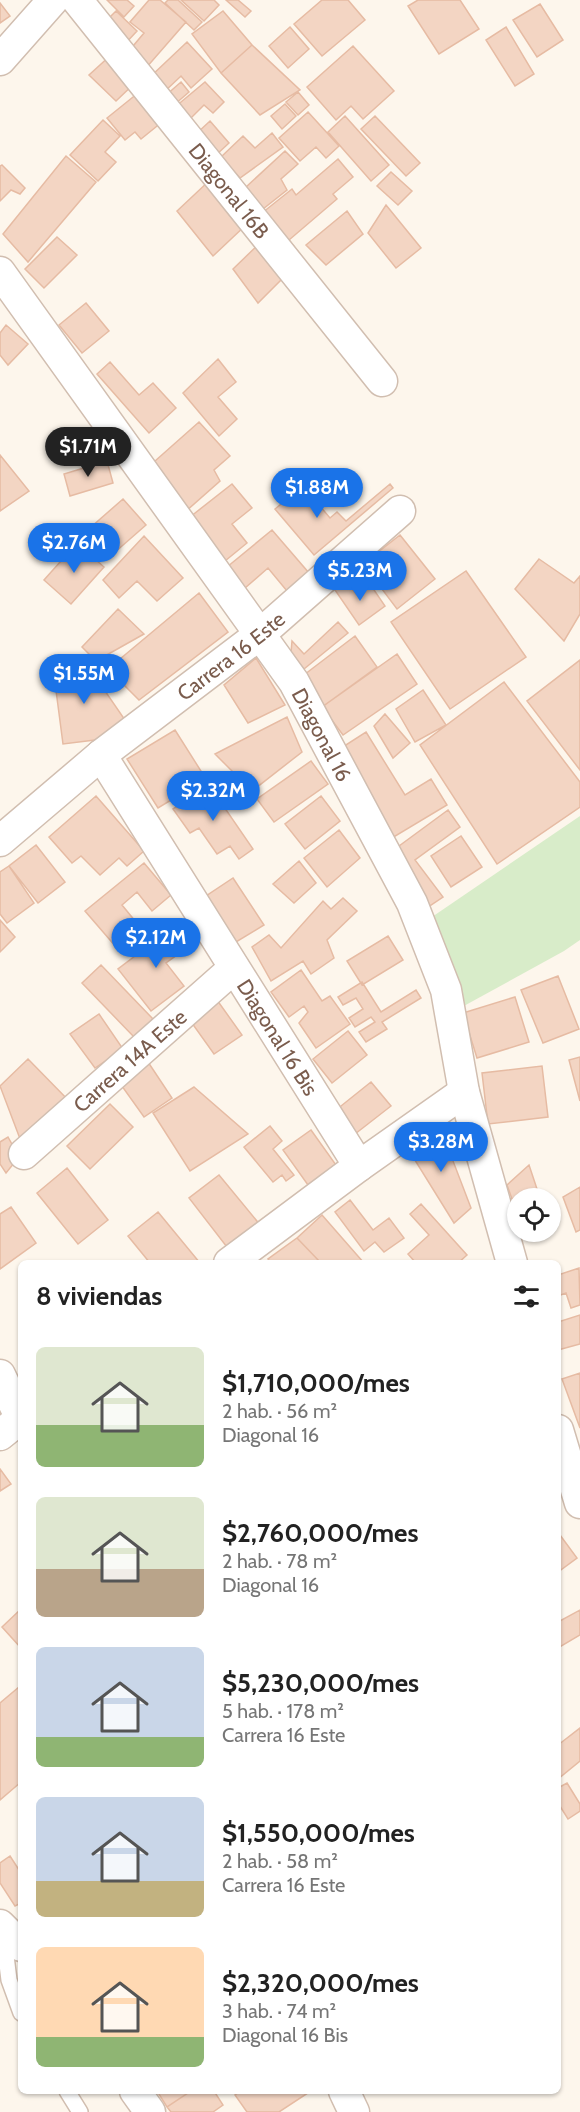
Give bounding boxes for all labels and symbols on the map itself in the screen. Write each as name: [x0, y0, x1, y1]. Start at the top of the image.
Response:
street label: Diagonal 16B: [184, 138, 275, 243]
pin: $1.71M: [39, 427, 137, 478]
pin: $1.88M: [268, 468, 366, 519]
pin: $2.76M: [25, 523, 123, 574]
pin: $5.23M: [311, 551, 409, 602]
street label: Carrera 16 Este: [172, 606, 290, 705]
pin: $1.55M: [35, 654, 133, 705]
street label: Diagonal 16: [287, 684, 357, 785]
pin: $2.32M: [164, 771, 262, 822]
pin: $2.12M: [107, 918, 205, 969]
street label: Diagonal 16 Bis: [232, 974, 324, 1100]
street label: Carrera 14A Este: [68, 1004, 191, 1117]
pin: $3.28M: [392, 1122, 490, 1173]

